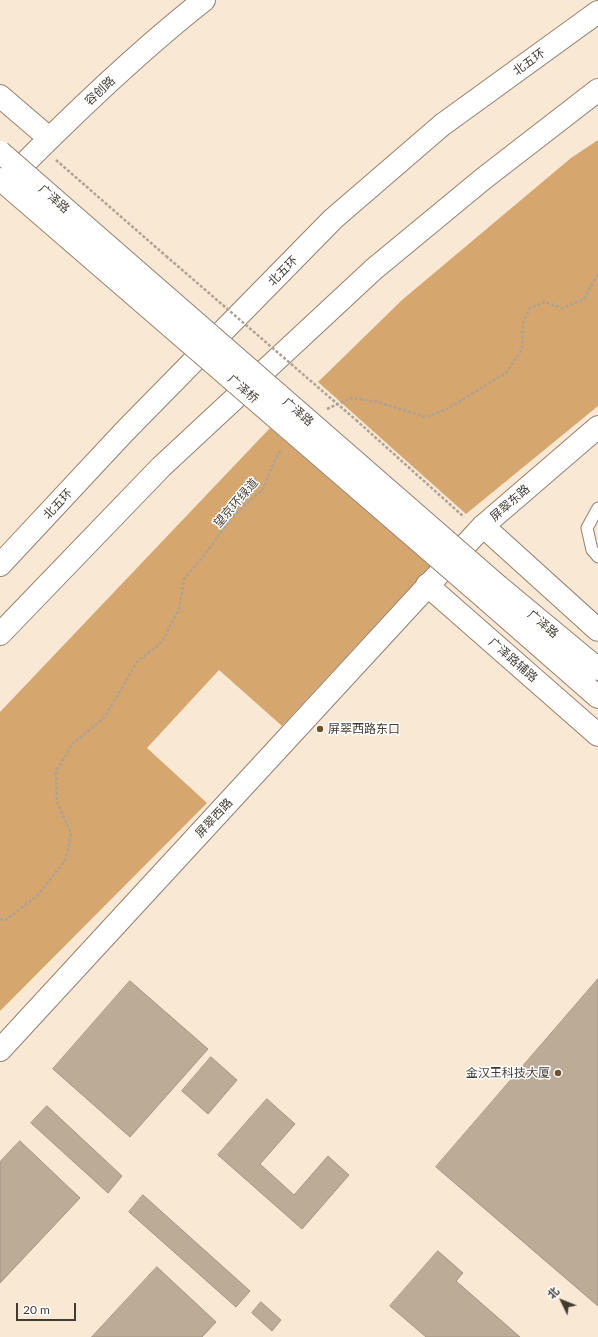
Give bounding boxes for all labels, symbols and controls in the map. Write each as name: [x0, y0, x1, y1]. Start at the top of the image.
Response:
street label: 北五环: [510, 46, 548, 78]
street label: 容创路: [82, 73, 118, 109]
street label: 广泽路: [36, 182, 72, 216]
street label: 北五环: [265, 253, 301, 289]
street label: 广泽桥: [225, 372, 261, 406]
street label: 广泽路: [280, 395, 316, 429]
street label: 望京环绿道: [211, 476, 261, 530]
street label: 屏翠东路: [487, 482, 533, 524]
street label: 北五环: [40, 486, 76, 522]
street label: 广泽路: [525, 607, 561, 641]
street label: 广泽路辅路: [486, 635, 540, 685]
place label: 屏翠西路东口: [328, 722, 400, 736]
marker: 屏翠西路东口: [315, 724, 325, 734]
street label: 屏翠西路: [192, 796, 236, 840]
place label: 金汉王科技大厦: [466, 1066, 550, 1080]
marker: 金汉王科技大厦: [553, 1068, 563, 1078]
north arrow: [542, 1281, 582, 1321]
text: 北: [544, 1284, 561, 1301]
scale bar: [18, 1295, 78, 1321]
text: 20 m: [23, 1302, 50, 1317]

